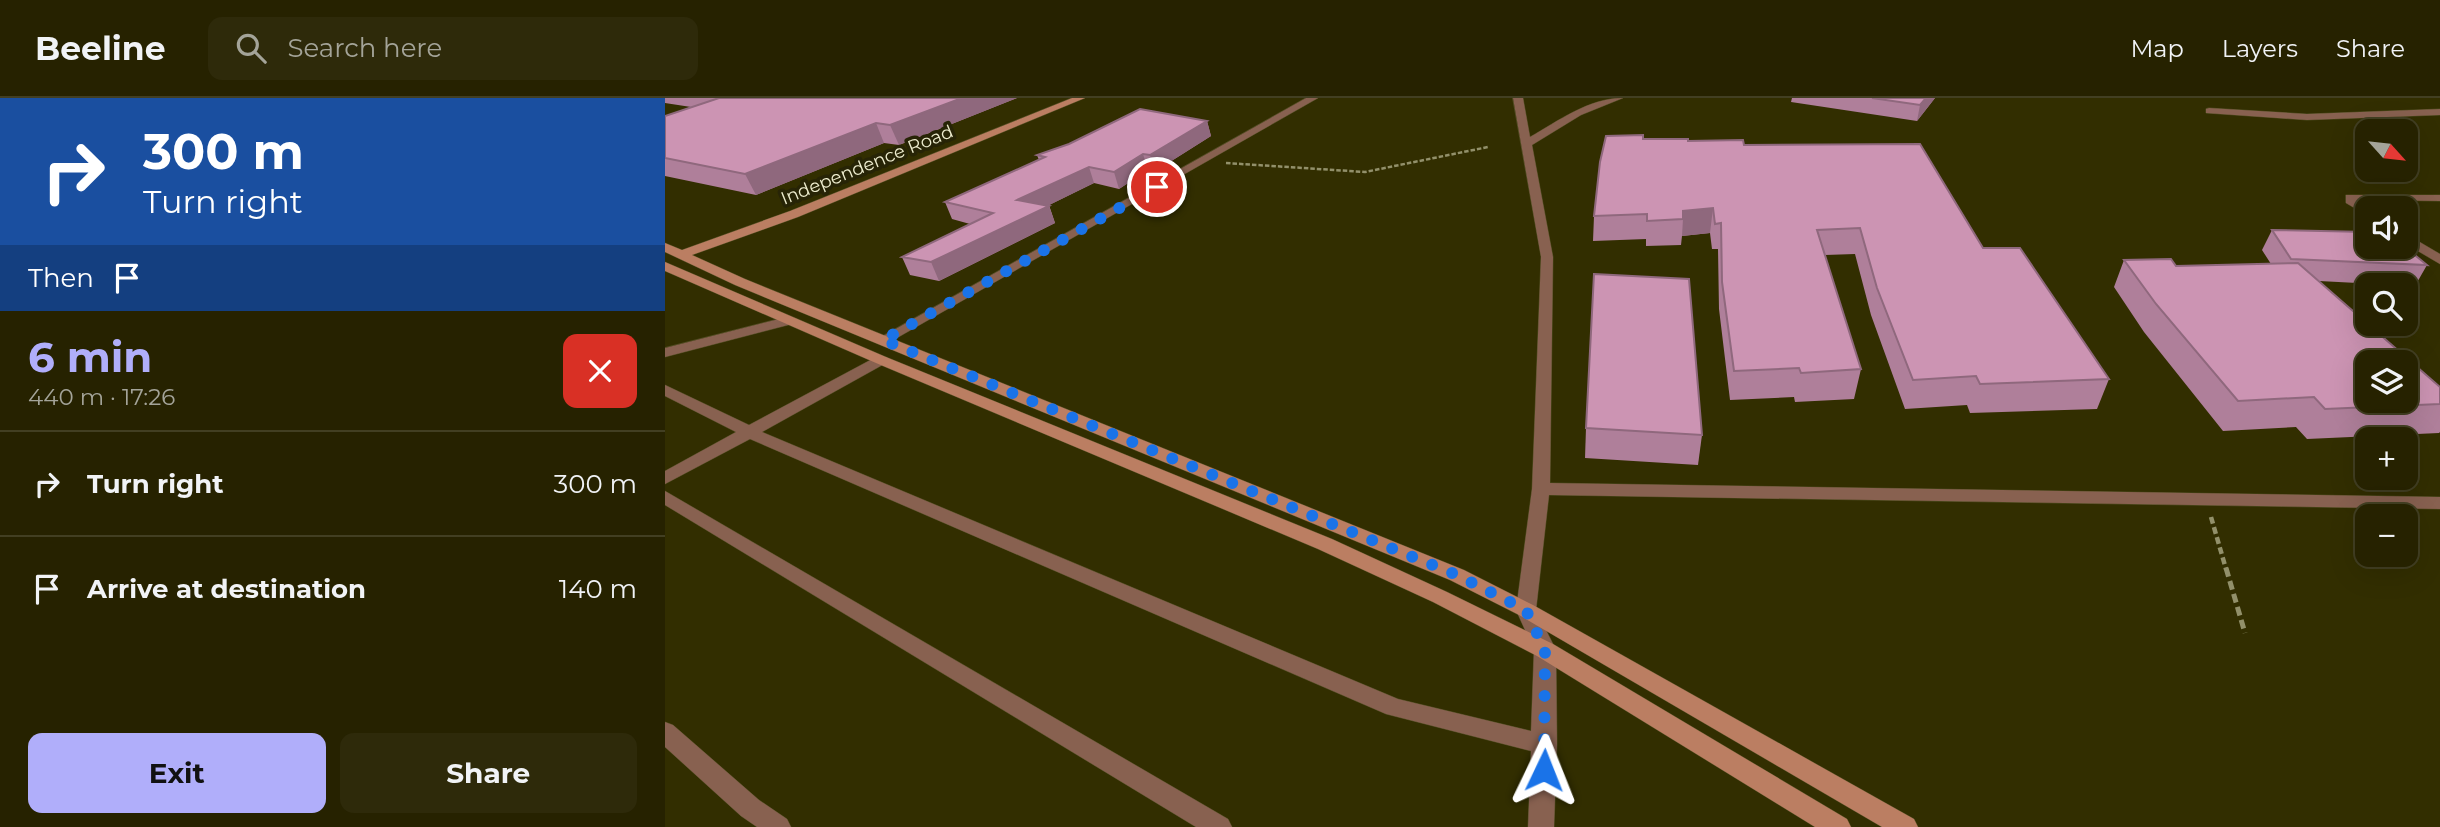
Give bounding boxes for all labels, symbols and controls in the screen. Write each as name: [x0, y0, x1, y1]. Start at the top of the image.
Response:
search box: [208, 17, 698, 80]
text: Beeline: [35, 28, 166, 68]
icon: search: [232, 29, 270, 67]
text: Search here: [288, 32, 442, 64]
text: Map: [2130, 34, 2184, 63]
text: Layers: [2222, 34, 2298, 63]
text: Share: [2336, 34, 2405, 63]
north arrow: [2355, 119, 2419, 182]
map controls: [2355, 119, 2418, 567]
street label: Independence Road: [778, 120, 956, 210]
text: 300 m: [143, 122, 304, 181]
icon: right: [28, 126, 119, 217]
pin: [1127, 157, 1187, 217]
icon: arrive: [1138, 168, 1176, 206]
text: Turn right: [143, 182, 303, 221]
button: sound: [2355, 196, 2418, 259]
icon: arrive: [108, 259, 146, 297]
text: Then: [28, 262, 94, 294]
button: search: [2355, 273, 2418, 336]
text: 6 min: [28, 331, 152, 383]
button: close: [563, 334, 637, 408]
button: layers: [2355, 350, 2418, 413]
text: 440 m · 17:26: [28, 383, 175, 411]
button: +: [2355, 427, 2418, 490]
icon: right: [28, 465, 66, 503]
text: Turn right: [87, 468, 223, 500]
text: 300 m: [554, 468, 637, 500]
button: −: [2355, 504, 2418, 567]
icon: arrive: [28, 570, 66, 608]
text: Arrive at destination: [87, 573, 366, 605]
text: 140 m: [559, 573, 637, 605]
button: Exit: [28, 733, 326, 813]
button: Share: [340, 733, 637, 813]
position arrow: [1507, 733, 1581, 807]

